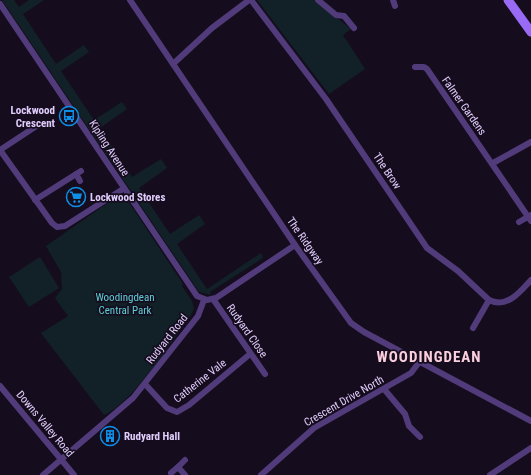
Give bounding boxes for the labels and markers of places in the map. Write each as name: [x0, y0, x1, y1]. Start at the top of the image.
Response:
place label: Lockwood Crescent: [11, 104, 56, 130]
bus stop icon: Lockwood Crescent: [58, 105, 80, 127]
supermarket icon: Lockwood Stores: [65, 186, 87, 208]
place label: Lockwood Stores: [90, 191, 165, 204]
building icon: Rudyard Hall: [99, 425, 121, 447]
place label: Rudyard Hall: [124, 430, 180, 443]

